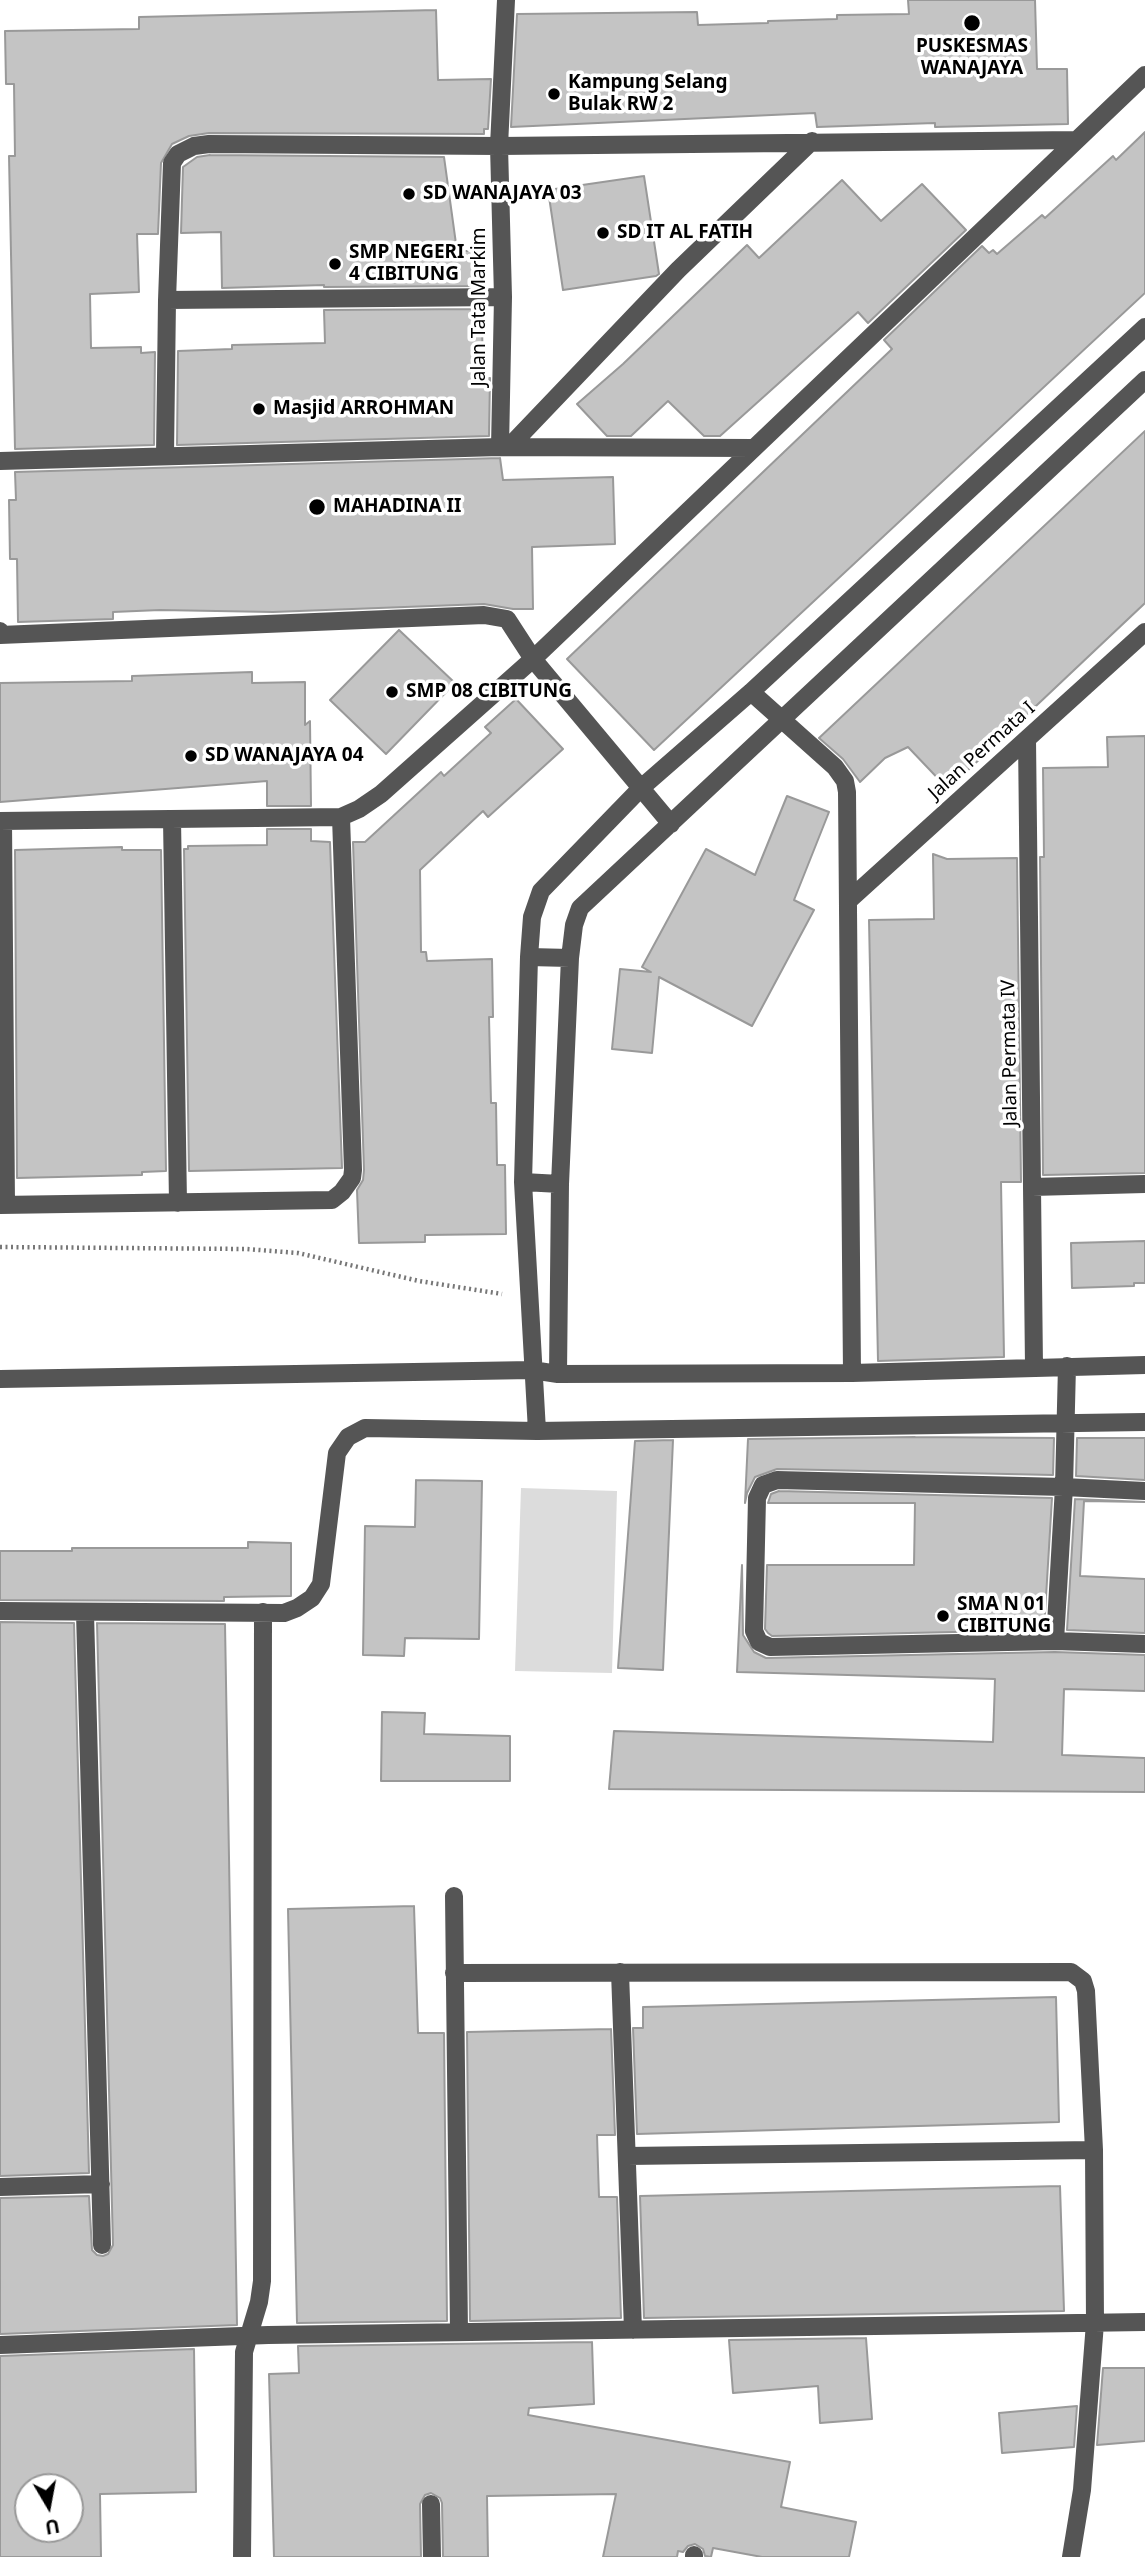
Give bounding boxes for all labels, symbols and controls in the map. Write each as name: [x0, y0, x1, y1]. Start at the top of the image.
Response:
marker: PUSKESMAS WANAJAYA: [962, 13, 982, 33]
place label: PUSKESMAS WANAJAYA: [916, 36, 1028, 80]
place label: Kampung Selang Bulak RW 2: [568, 72, 727, 116]
marker: Kampung Selang Bulak RW 2: [546, 86, 562, 102]
place label: SD WANAJAYA 03: [423, 183, 581, 205]
marker: SD WANAJAYA 03: [401, 186, 417, 202]
place label: SD IT AL FATIH: [617, 222, 753, 244]
marker: SD IT AL FATIH: [595, 225, 611, 241]
street label: Jalan Tata Markim: [469, 228, 491, 386]
place label: SMP NEGERI 4 CIBITUNG: [349, 242, 464, 286]
marker: SMP NEGERI 4 CIBITUNG: [327, 256, 343, 272]
place label: Masjid ARROHMAN: [273, 398, 454, 420]
marker: Masjid ARROHMAN: [251, 401, 267, 417]
place label: MAHADINA II: [333, 496, 461, 518]
marker: MAHADINA II: [307, 497, 327, 517]
place label: SMP 08 CIBITUNG: [406, 681, 572, 703]
marker: SMP 08 CIBITUNG: [384, 684, 400, 700]
street label: Jalan Permata I: [924, 697, 1040, 805]
place label: SD WANAJAYA 04: [205, 745, 363, 767]
marker: SD WANAJAYA 04: [183, 748, 199, 764]
street label: Jalan Permata IV: [997, 979, 1023, 1127]
place label: SMA N 01 CIBITUNG: [957, 1594, 1051, 1638]
marker: SMA N 01 CIBITUNG: [935, 1608, 951, 1624]
north arrow: [14, 2473, 84, 2543]
text: U: [43, 2513, 62, 2541]

